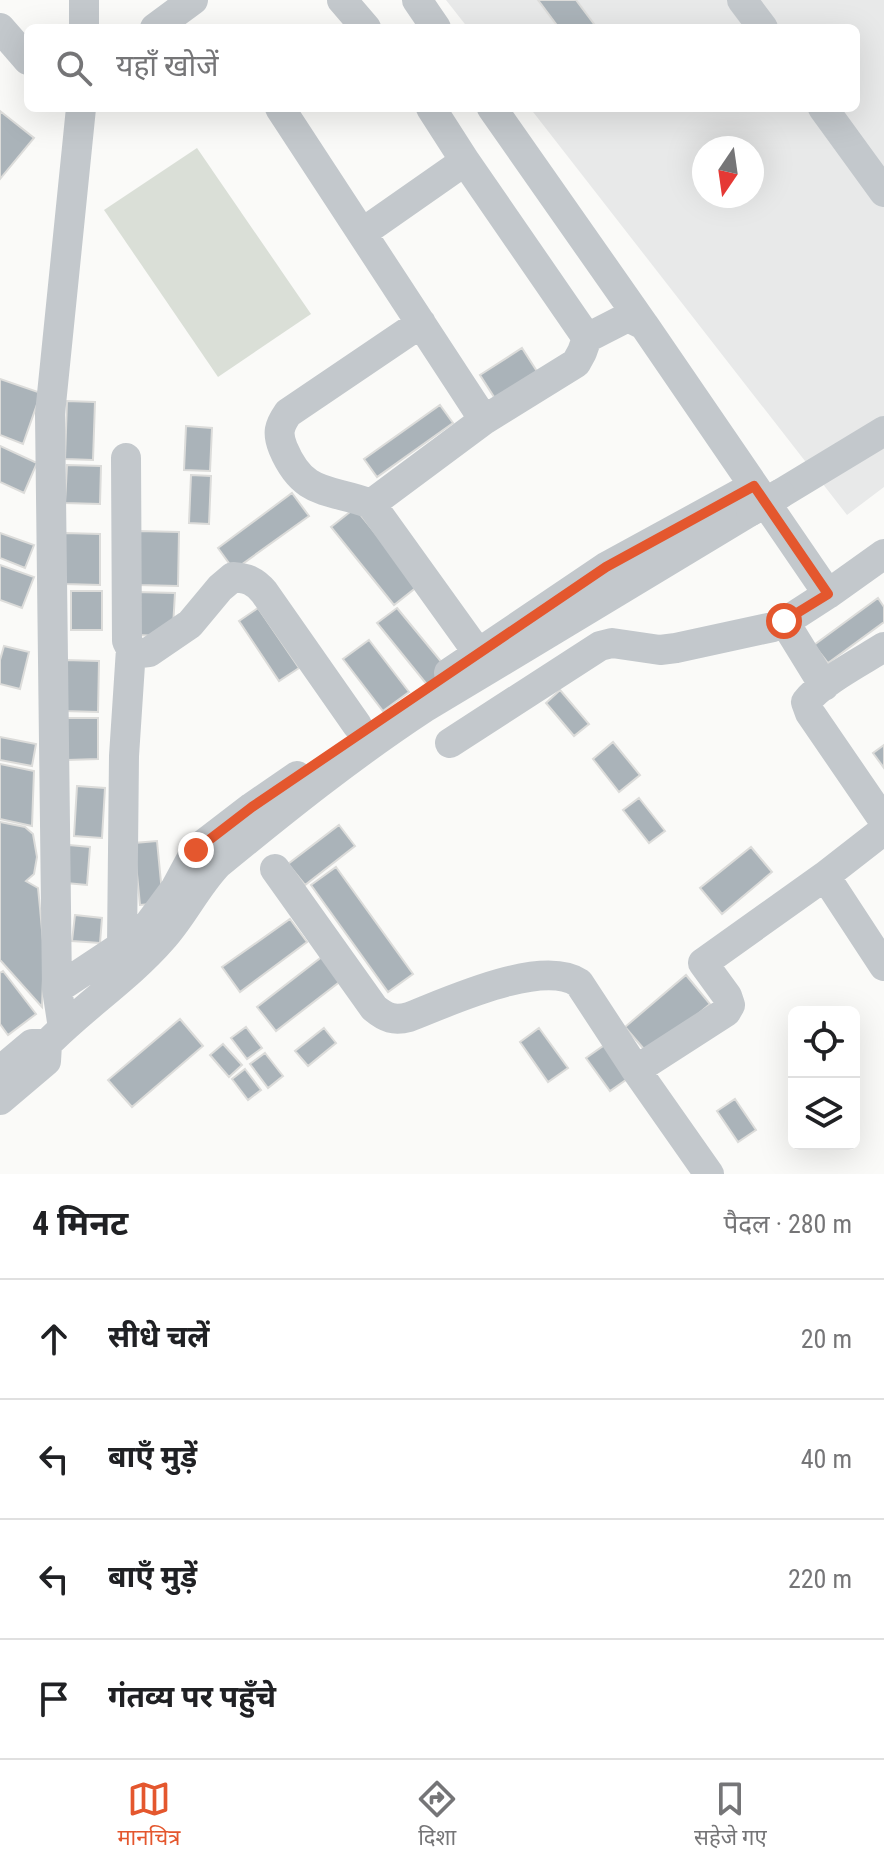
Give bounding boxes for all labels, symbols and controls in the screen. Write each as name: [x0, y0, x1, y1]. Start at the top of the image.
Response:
search box: [24, 24, 860, 112]
icon: search: [52, 46, 96, 90]
text: यहाँ खोजें: [116, 48, 219, 83]
north arrow: [692, 136, 764, 208]
route start: [766, 603, 802, 639]
route end: [178, 832, 214, 868]
map controls: [788, 1006, 860, 1150]
button: locate: [788, 1006, 860, 1078]
button: layers: [788, 1078, 860, 1150]
text: 4 मिनट: [32, 1203, 128, 1243]
text: पैदल · 280 m: [723, 1209, 852, 1239]
icon: ahead: [32, 1317, 76, 1361]
text: सीधे चलें: [108, 1319, 209, 1354]
text: 20 m: [801, 1324, 852, 1354]
icon: left: [32, 1437, 76, 1481]
text: बाएँ मुड़ें: [108, 1439, 197, 1474]
text: 40 m: [801, 1444, 852, 1474]
icon: left: [32, 1557, 76, 1601]
text: बाएँ मुड़ें: [108, 1559, 197, 1594]
text: 220 m: [788, 1564, 852, 1594]
icon: arrive: [32, 1677, 76, 1721]
text: गंतव्य पर पहुँचे: [108, 1679, 276, 1714]
tab: मानचित्र: [117, 1777, 180, 1854]
tab: दिशा: [415, 1777, 459, 1854]
tab: सहेजे गए: [694, 1777, 767, 1854]

